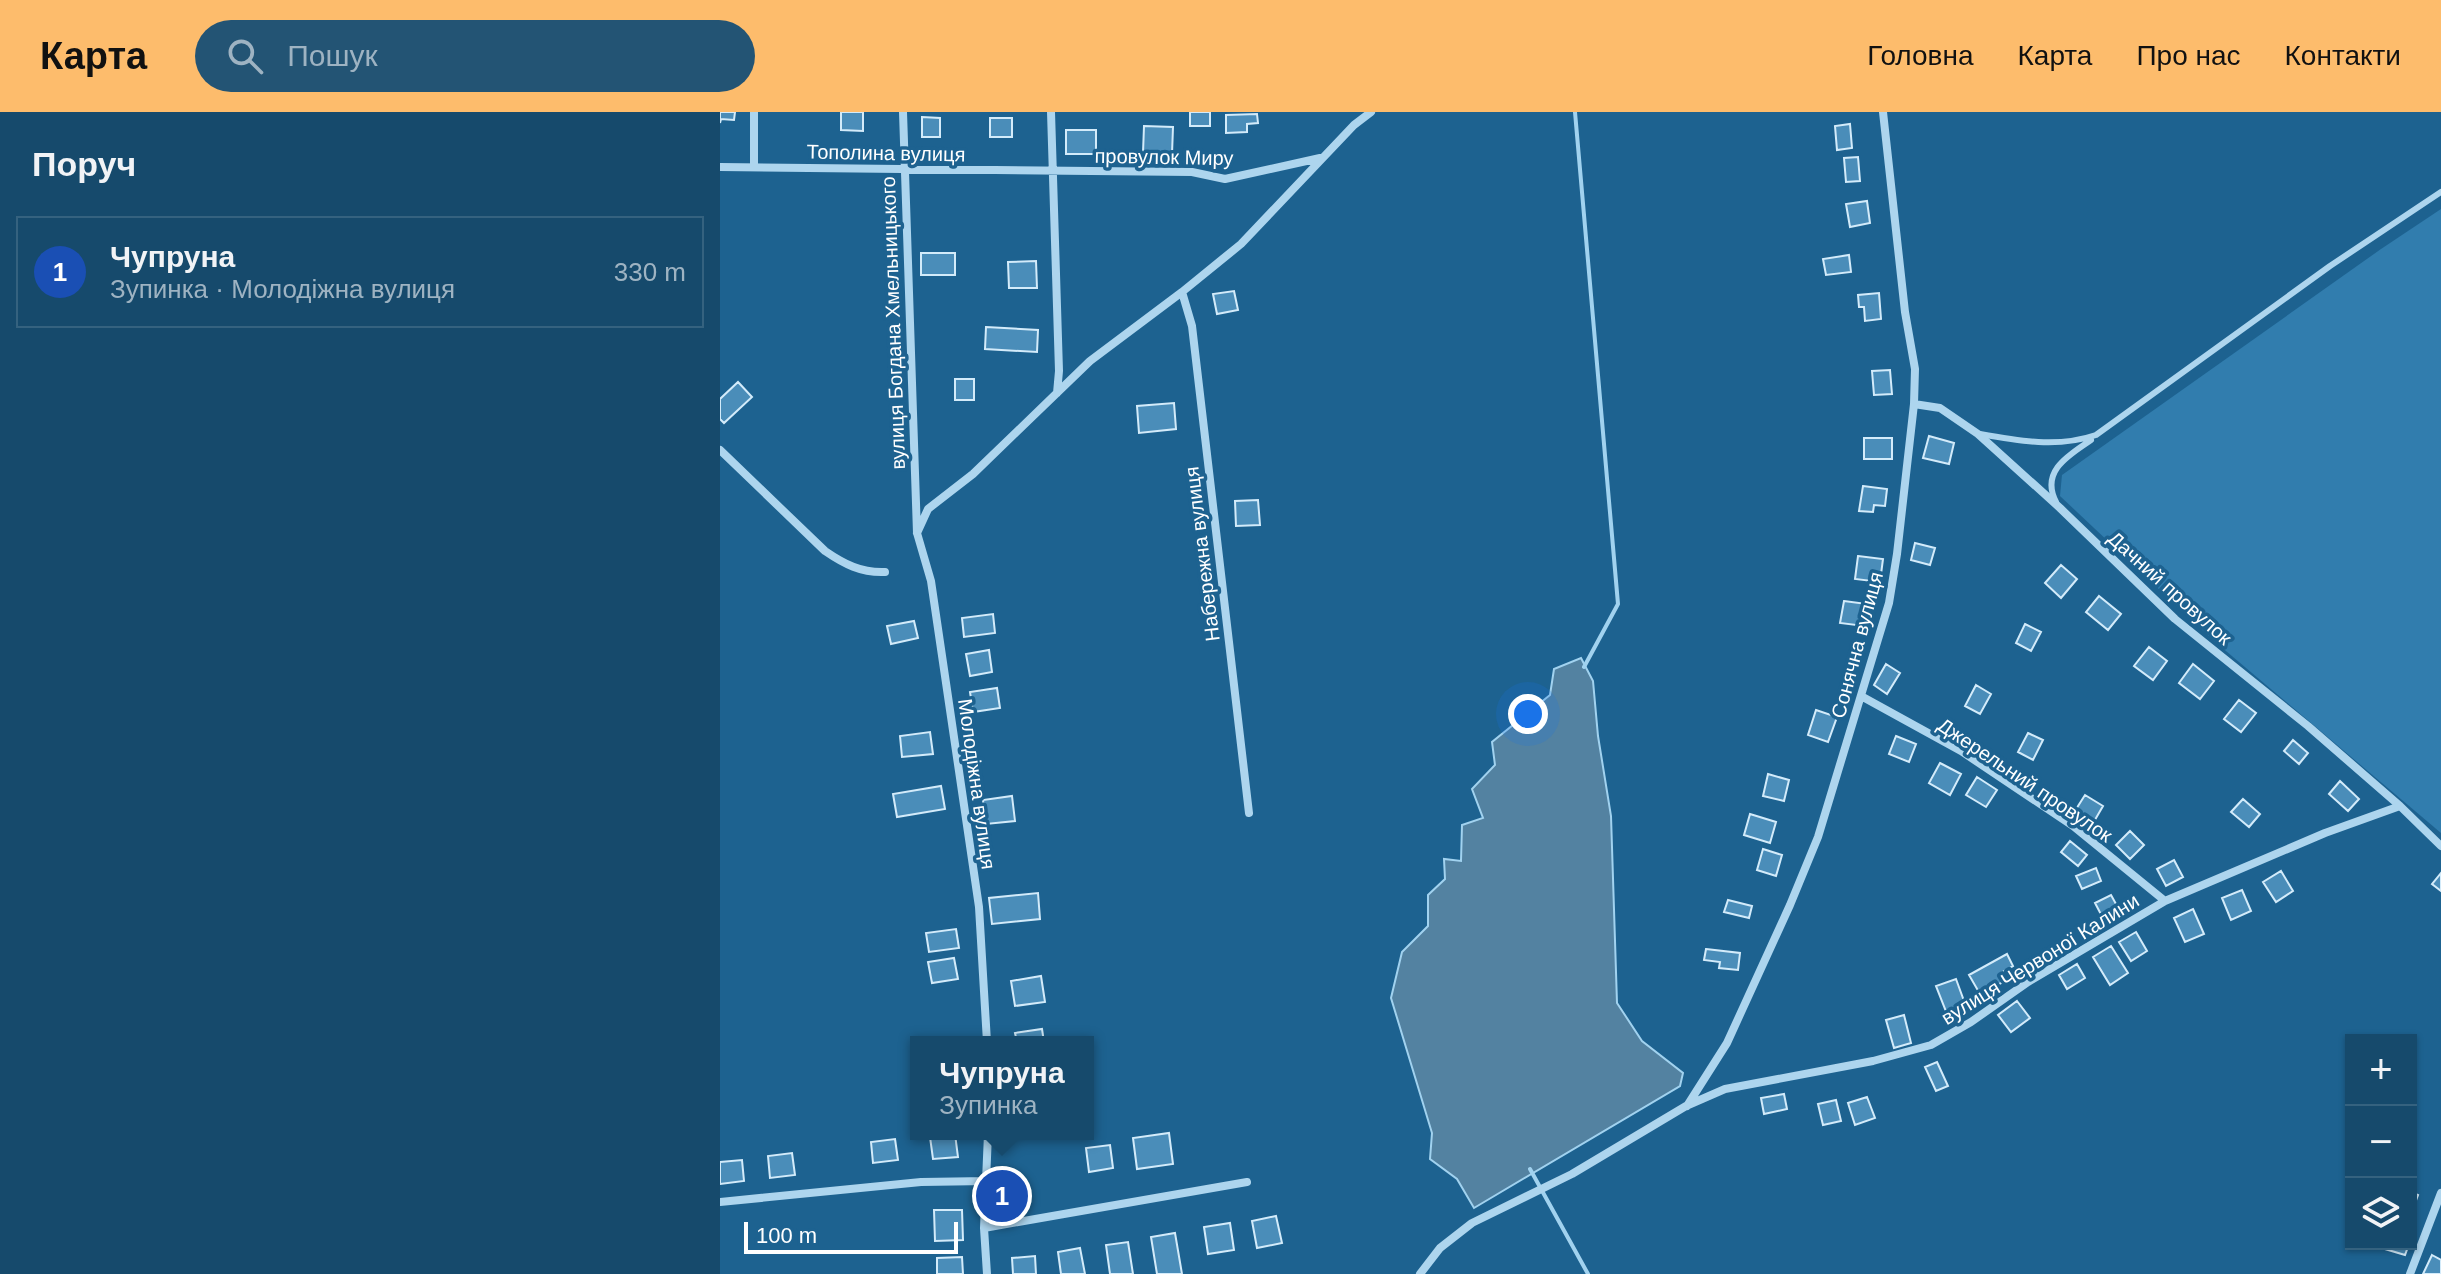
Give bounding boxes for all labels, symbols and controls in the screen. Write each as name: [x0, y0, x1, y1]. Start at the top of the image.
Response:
search box: [195, 20, 755, 92]
icon: search: [223, 34, 267, 78]
text: Карта: [40, 35, 147, 77]
text: Пошук: [287, 39, 378, 72]
text: Головна: [1867, 40, 1974, 71]
text: Карта: [2018, 40, 2092, 71]
text: Про нас: [2136, 40, 2241, 71]
text: Контакти: [2285, 40, 2401, 71]
street label: Тополина вулиця: [806, 141, 966, 165]
text: Поруч: [32, 145, 136, 183]
street label: провулок Миру: [1094, 145, 1234, 169]
street label: вулиця Богдана Хмельницького: [877, 176, 909, 470]
text: Чупруна: [110, 240, 235, 273]
text: 1: [53, 257, 67, 287]
text: 330 m: [614, 257, 686, 287]
text: Зупинка · Молодіжна вулиця: [110, 274, 455, 304]
street label: Набережна вулиця: [1180, 465, 1224, 643]
street label: Дачний провулок: [2104, 527, 2236, 649]
street label: Сонячна вулиця: [1827, 569, 1887, 721]
your location: [1508, 694, 1548, 734]
street label: Молодіжна вулиця: [954, 697, 1000, 871]
street label: Джерельний провулок: [1934, 713, 2116, 847]
street label: вулиця Червоної Калини: [1937, 889, 2143, 1029]
map controls: [2345, 1034, 2417, 1250]
button: +: [2345, 1034, 2417, 1106]
popup: [910, 1036, 1094, 1140]
text: Чупруна: [939, 1056, 1065, 1089]
text: Зупинка: [939, 1090, 1037, 1120]
button: −: [2345, 1106, 2417, 1178]
pin: 1: [976, 1166, 1028, 1226]
button: layers: [2345, 1178, 2417, 1250]
scale bar: [744, 1218, 958, 1254]
text: 100 m: [756, 1223, 817, 1248]

